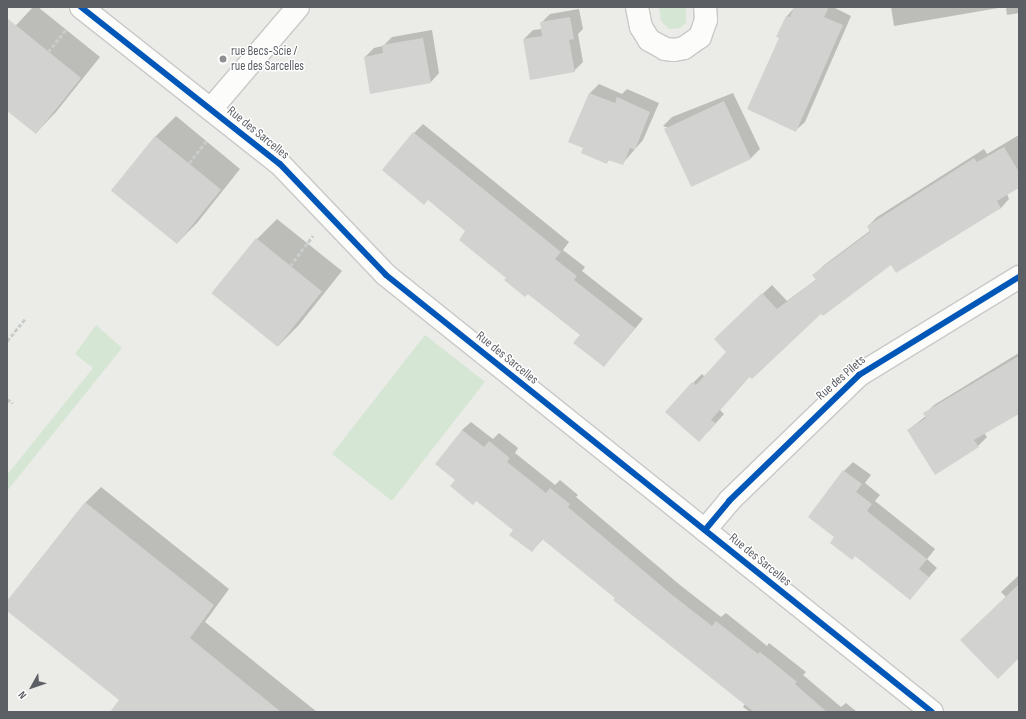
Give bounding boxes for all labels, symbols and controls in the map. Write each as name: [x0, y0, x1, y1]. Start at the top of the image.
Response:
place label: rue Becs-Scie / rue des Sarcelles: [231, 44, 304, 75]
marker: rue Becs-Scie / rue des Sarcelles: [218, 54, 228, 64]
street label: Rue des Sarcelles: [224, 103, 292, 163]
street label: Rue des Sarcelles: [473, 328, 541, 388]
street label: Rue des Pilets: [813, 352, 869, 404]
street label: Rue des Sarcelles: [726, 530, 794, 590]
north arrow: [12, 667, 52, 707]
text: N: [16, 689, 29, 701]

